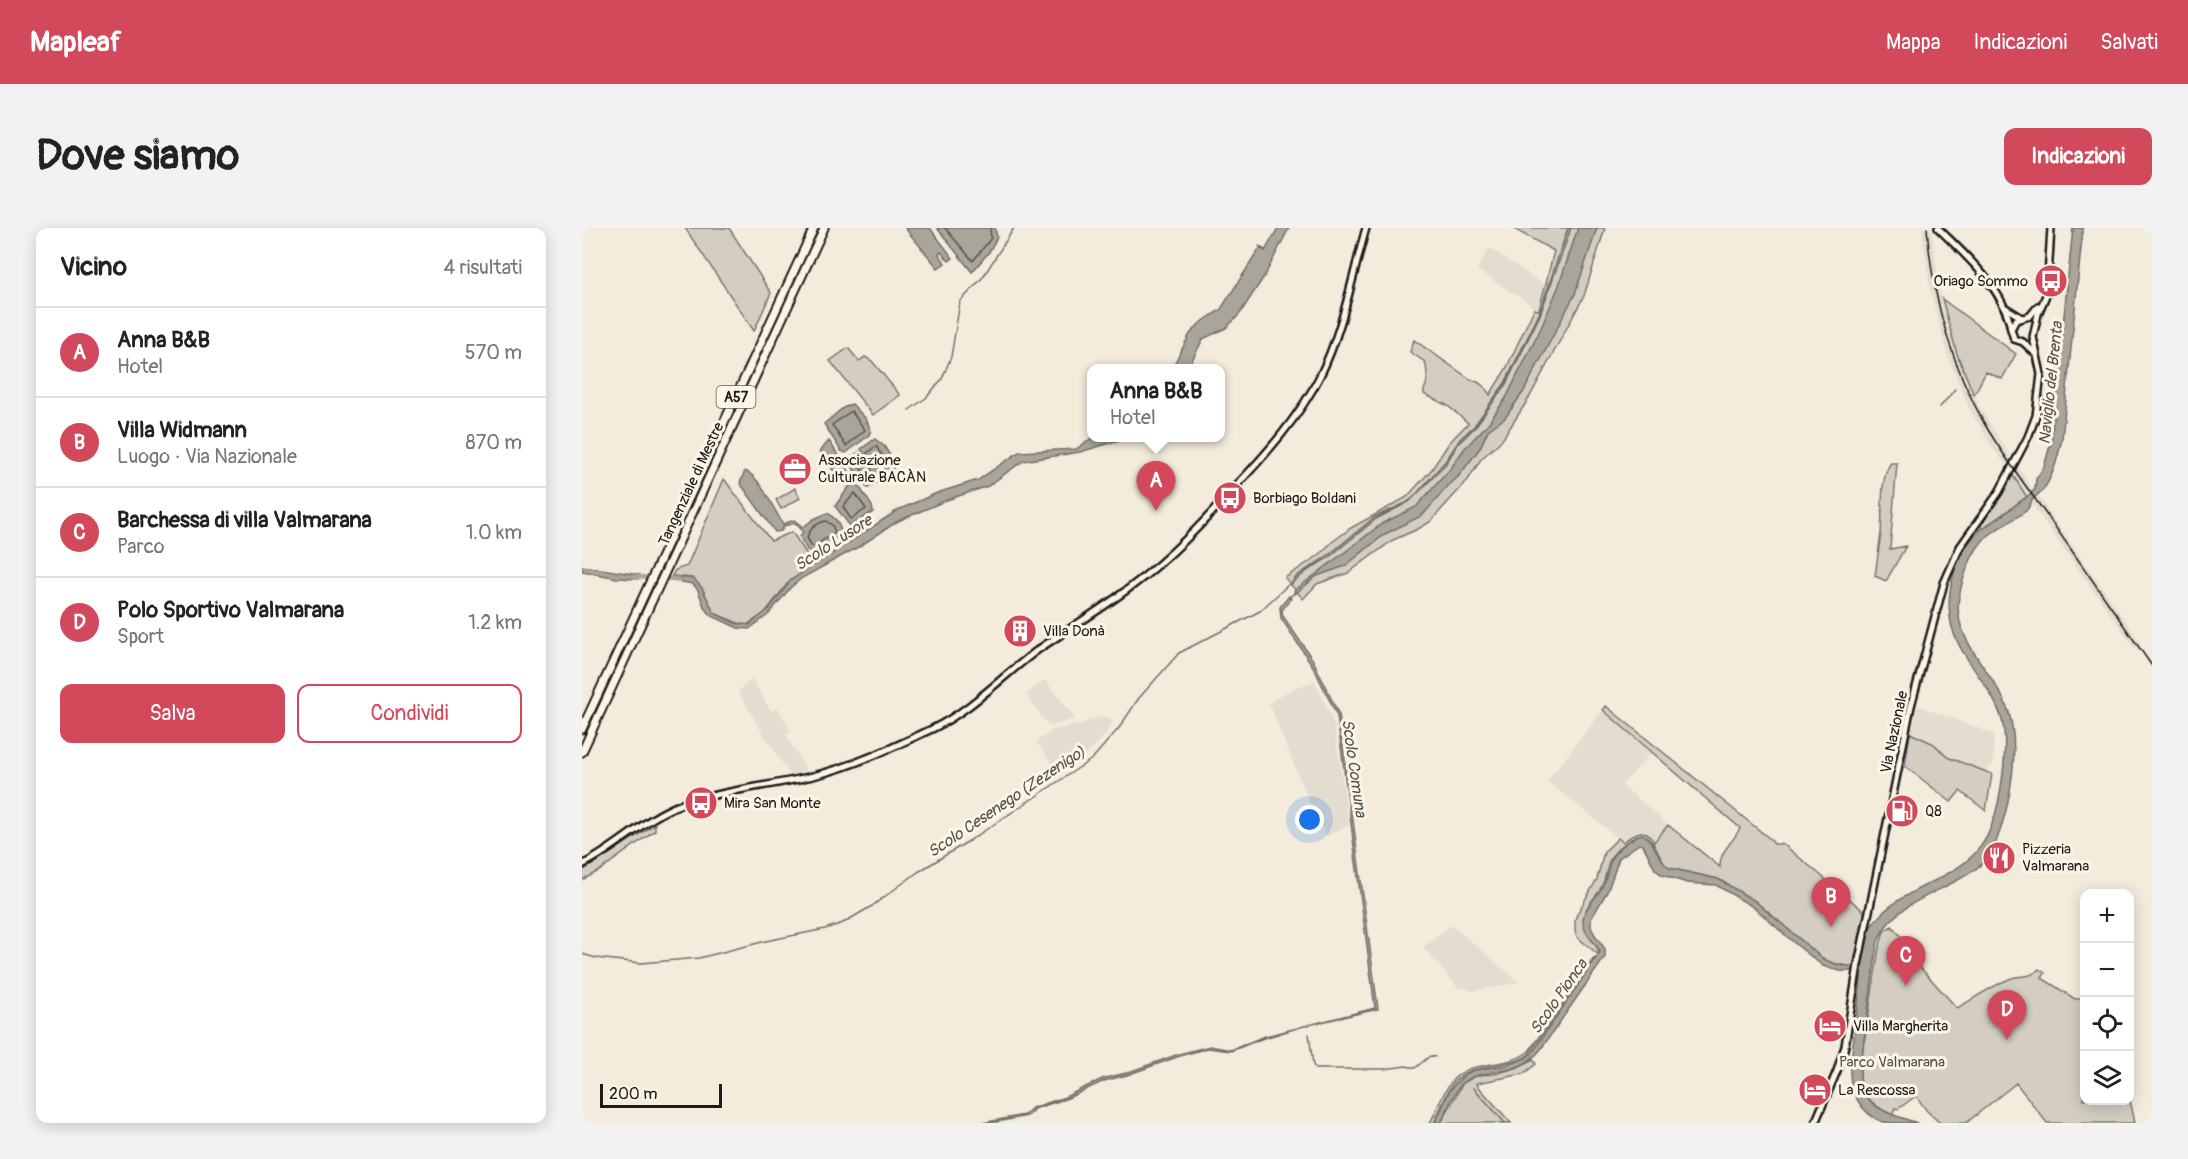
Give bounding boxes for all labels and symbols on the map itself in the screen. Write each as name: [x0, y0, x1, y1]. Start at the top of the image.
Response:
bus stop icon: Oriago Sommo: [2033, 263, 2069, 299]
place label: Oriago Sommo: [1934, 272, 2028, 291]
water label: Naviglio del Brenta: [2035, 319, 2068, 445]
road number: A57: [716, 386, 756, 408]
street label: Tangenziale di Mestre: [655, 419, 729, 549]
office icon: Associazione Culturale BACÀN: [777, 451, 813, 487]
place label: Associazione Culturale BACÀN: [818, 451, 926, 487]
pin: A: [1136, 462, 1176, 511]
bus stop icon: Borbiago Boldani: [1212, 480, 1248, 516]
place label: Borbiago Boldani: [1253, 489, 1356, 508]
water label: Scolo Lusore: [791, 509, 878, 575]
building icon: Villa Donà: [1002, 613, 1038, 649]
place label: Villa Donà: [1043, 622, 1105, 641]
street label: Via Nazionale: [1876, 689, 1913, 775]
water label: Scolo Comuna: [1337, 718, 1371, 820]
water label: Scolo Cesenego (Zezenigo): [924, 741, 1090, 862]
bus stop icon: Mira San Monte: [683, 785, 719, 821]
fuel station icon: Q8: [1884, 793, 1920, 829]
place label: Mira San Monte: [724, 794, 821, 813]
place label: Q8: [1925, 802, 1942, 821]
your location: [1295, 805, 1324, 834]
restaurant icon: Pizzeria Valmarana: [1981, 840, 2017, 876]
place label: Pizzeria Valmarana: [2022, 840, 2089, 876]
pin: B: [1812, 878, 1850, 927]
pin: C: [1886, 936, 1926, 986]
water label: Scolo Pionca: [1526, 954, 1593, 1038]
pin: D: [1988, 990, 2026, 1040]
hotel icon: Villa Margherita: [1812, 1008, 1848, 1044]
place label: Villa Margherita: [1853, 1017, 1948, 1036]
park label: Parco Valmarana: [1839, 1053, 1945, 1072]
hotel icon: La Rescossa: [1797, 1072, 1833, 1108]
scale bar: [600, 1081, 722, 1108]
place label: La Rescossa: [1838, 1081, 1916, 1100]

